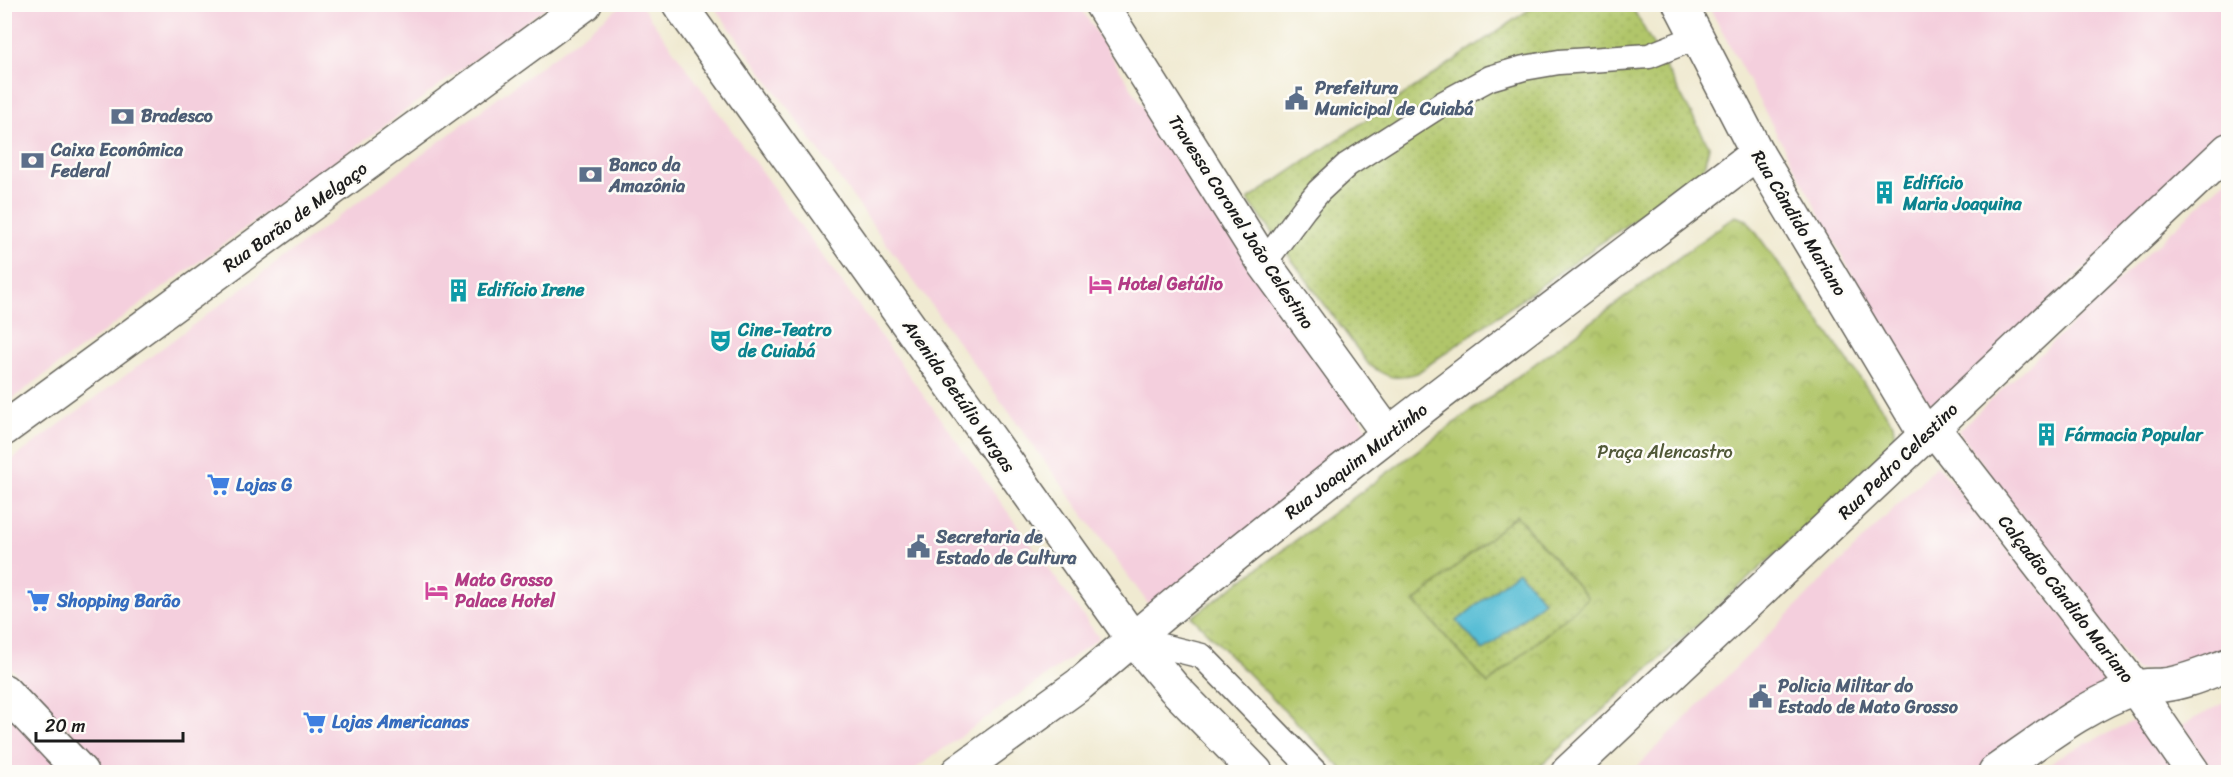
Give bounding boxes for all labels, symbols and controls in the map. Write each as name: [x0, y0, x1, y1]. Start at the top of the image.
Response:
place label: Prefeitura Municipal de Cuiabá: [1314, 72, 1474, 125]
public building icon: Prefeitura Municipal de Cuiabá: [1284, 85, 1310, 111]
place label: Bradesco: [141, 100, 213, 132]
bank icon: Bradesco: [110, 103, 136, 129]
street label: Travessa Coronel João Celestino: [1159, 108, 1323, 336]
place label: Caixa Econômica Federal: [50, 134, 184, 187]
street label: Rua Cândido Mariano: [1743, 144, 1855, 302]
bank icon: Caixa Econômica Federal: [20, 147, 46, 173]
place label: Banco da Amazônia: [608, 149, 686, 202]
street label: Rua Barão de Melgaço: [216, 153, 374, 281]
bank icon: Banco da Amazônia: [578, 162, 604, 188]
place label: Edifício Maria Joaquina: [1902, 167, 2022, 220]
building icon: Edifício Maria Joaquina: [1872, 180, 1898, 206]
place label: Hotel Getúlio: [1117, 268, 1224, 300]
hotel icon: Hotel Getúlio: [1087, 271, 1113, 297]
place label: Edifício Irene: [477, 274, 585, 306]
building icon: Edifício Irene: [446, 277, 472, 303]
street label: Avenida Getúlio Vargas: [893, 312, 1024, 480]
place label: Cine-Teatro de Cuiabá: [737, 314, 832, 367]
theatre icon: Cine-Teatro de Cuiabá: [707, 327, 733, 353]
street label: Rua Joaquim Murtinho: [1277, 394, 1435, 528]
street label: Rua Pedro Celestino: [1830, 395, 1966, 527]
place label: Fármacia Popular: [2064, 419, 2204, 451]
building icon: Fármacia Popular: [2034, 422, 2060, 448]
park label: Praça Alencastro: [1597, 436, 1733, 468]
place label: Lojas G: [236, 469, 293, 501]
supermarket icon: Lojas G: [205, 472, 231, 498]
street label: Calçadão Cândido Mariano: [1990, 508, 2142, 690]
place label: Secretaria de Estado de Cultura: [935, 521, 1078, 574]
public building icon: Secretaria de Estado de Cultura: [905, 534, 931, 560]
place label: Mato Grosso Palace Hotel: [454, 564, 556, 617]
hotel icon: Mato Grosso Palace Hotel: [424, 577, 450, 603]
place label: Shopping Barão: [56, 585, 181, 617]
supermarket icon: Shopping Barão: [26, 588, 52, 614]
place label: Policia Militar do Estado de Mato Grosso: [1778, 670, 1959, 723]
public building icon: Policia Militar do Estado de Mato Grosso: [1747, 683, 1773, 709]
scale bar: [36, 705, 183, 743]
place label: Lojas Americanas: [332, 706, 470, 738]
supermarket icon: Lojas Americanas: [301, 709, 327, 735]
text: 20 m: [45, 710, 85, 742]

